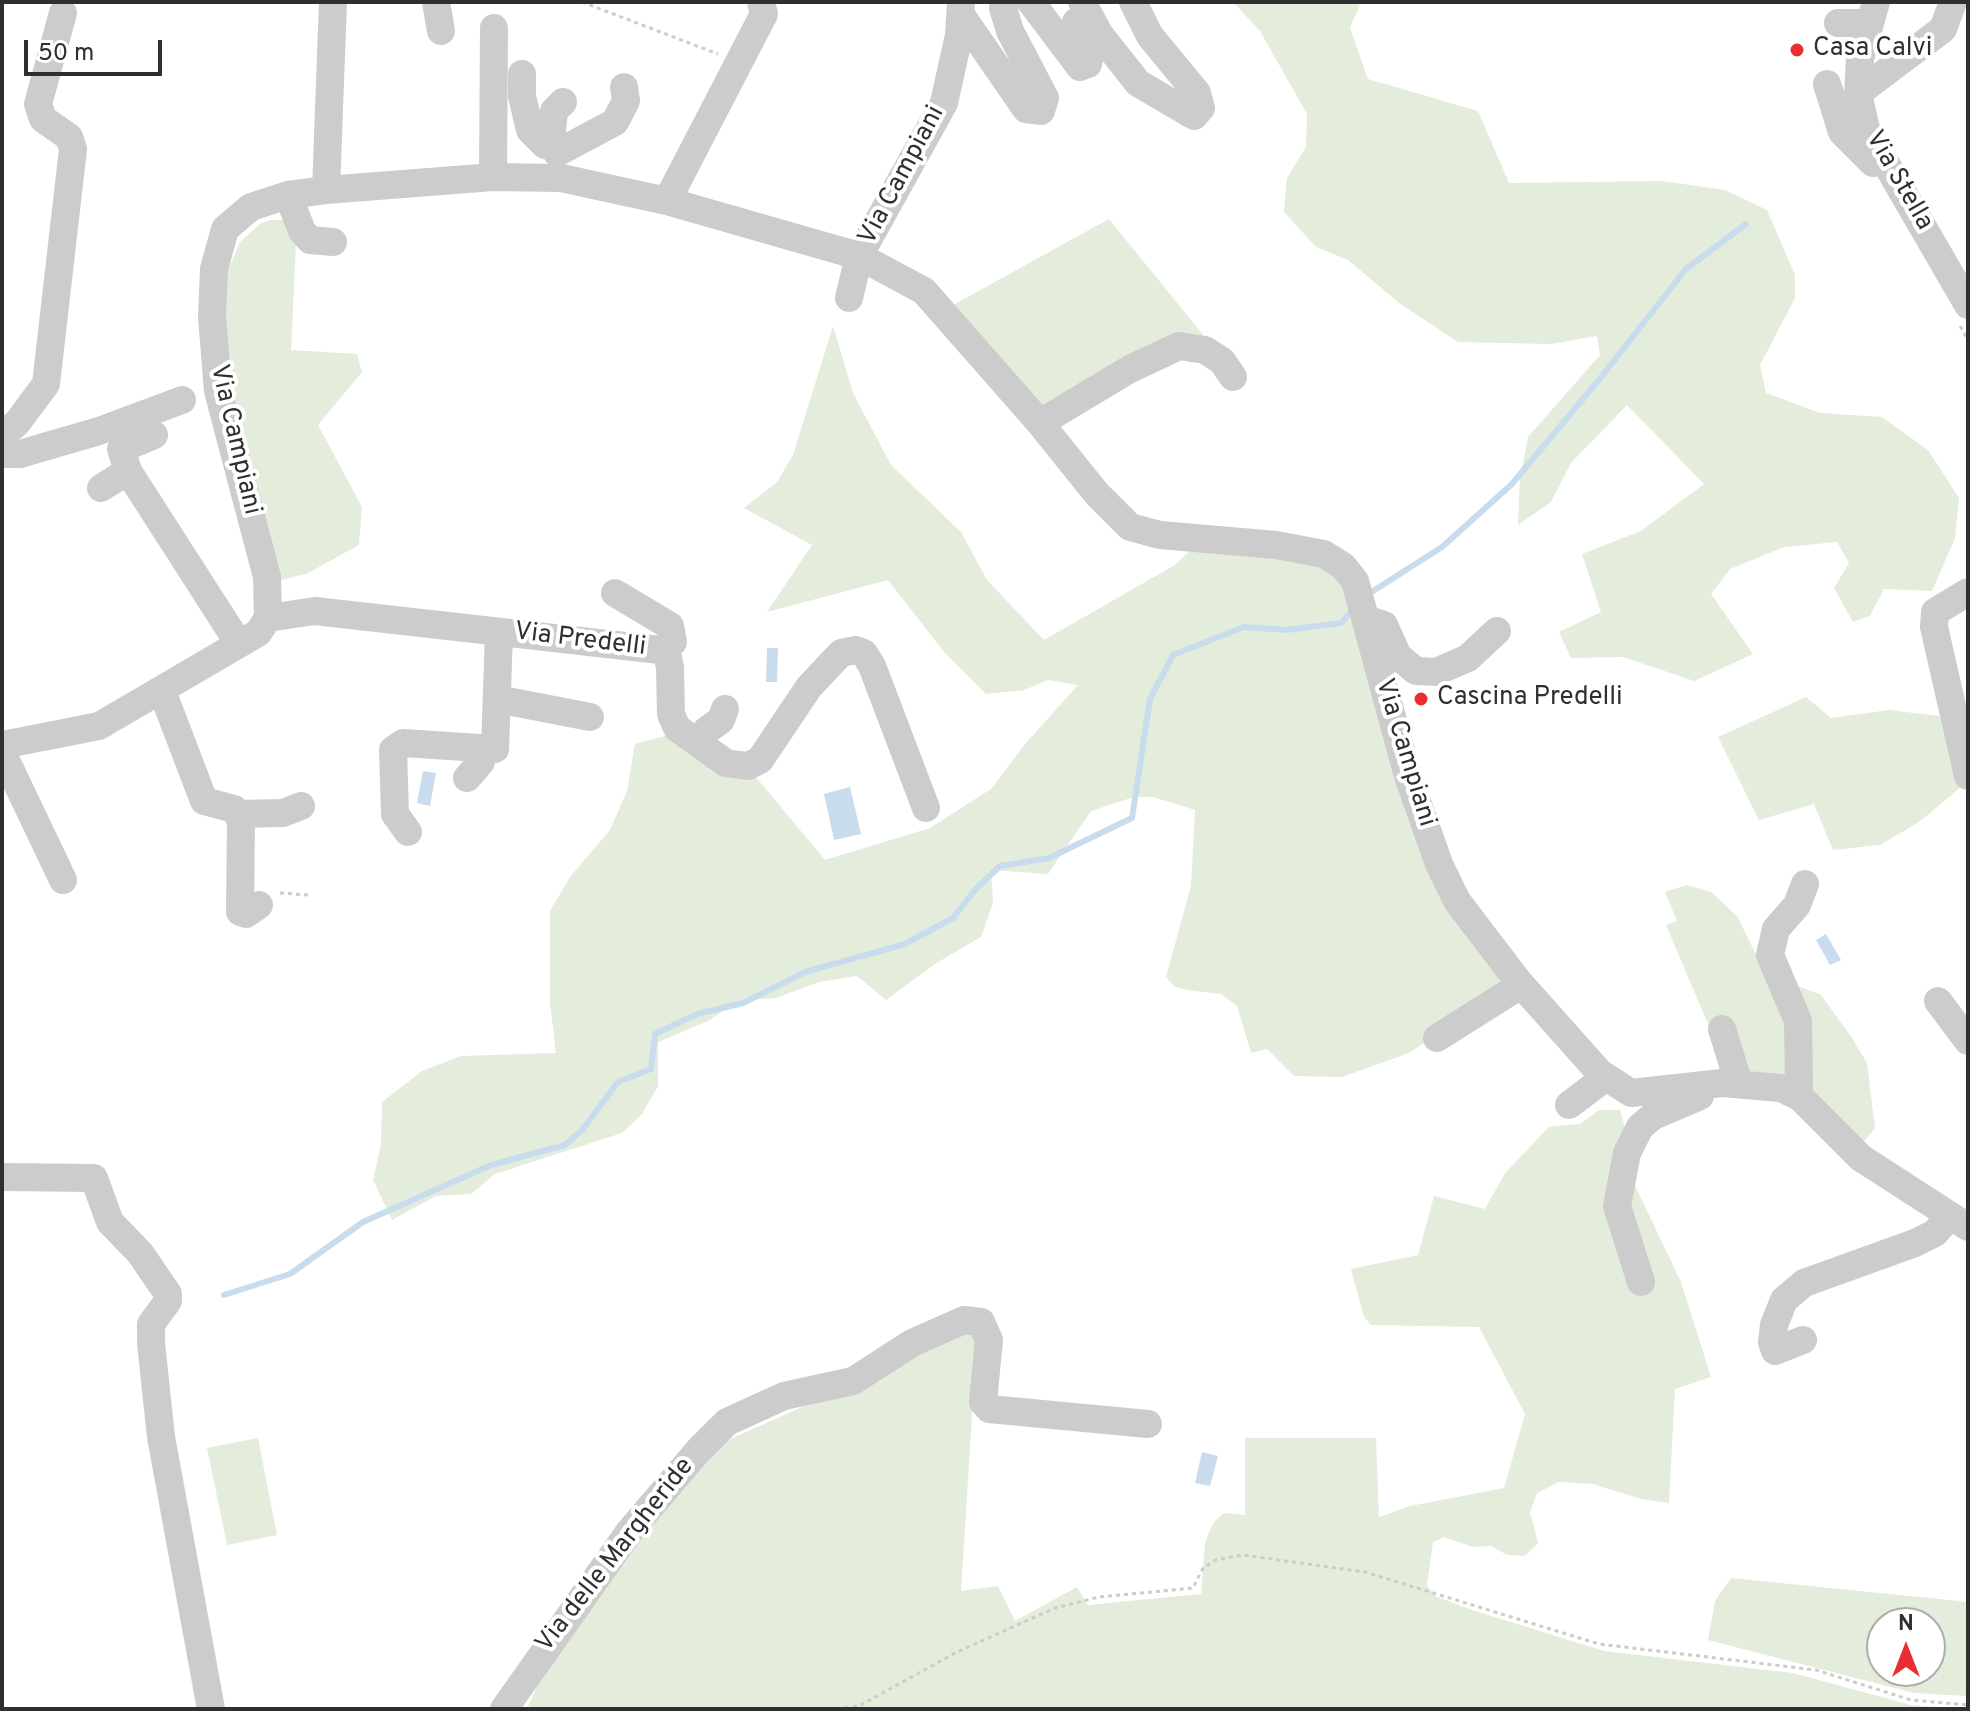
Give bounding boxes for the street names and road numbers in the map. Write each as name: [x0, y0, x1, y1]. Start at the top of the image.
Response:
street label: Via Campiani: [853, 101, 953, 251]
street label: Via Stella: [1857, 126, 1939, 236]
street label: Via Campiani: [202, 362, 266, 518]
street label: Via Predelli: [512, 617, 648, 665]
street label: Via Campiani: [1367, 675, 1441, 831]
street label: Via delle Margheride: [530, 1452, 702, 1660]

